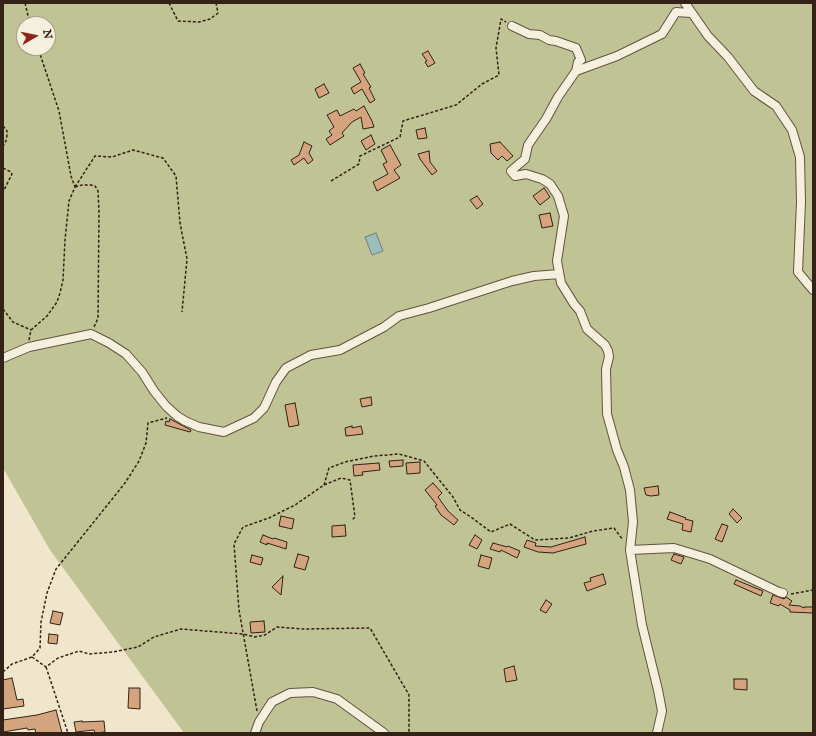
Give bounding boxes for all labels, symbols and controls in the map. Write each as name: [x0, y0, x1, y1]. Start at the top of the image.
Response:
north arrow: [16, 16, 56, 56]
text: N: [39, 28, 55, 40]

